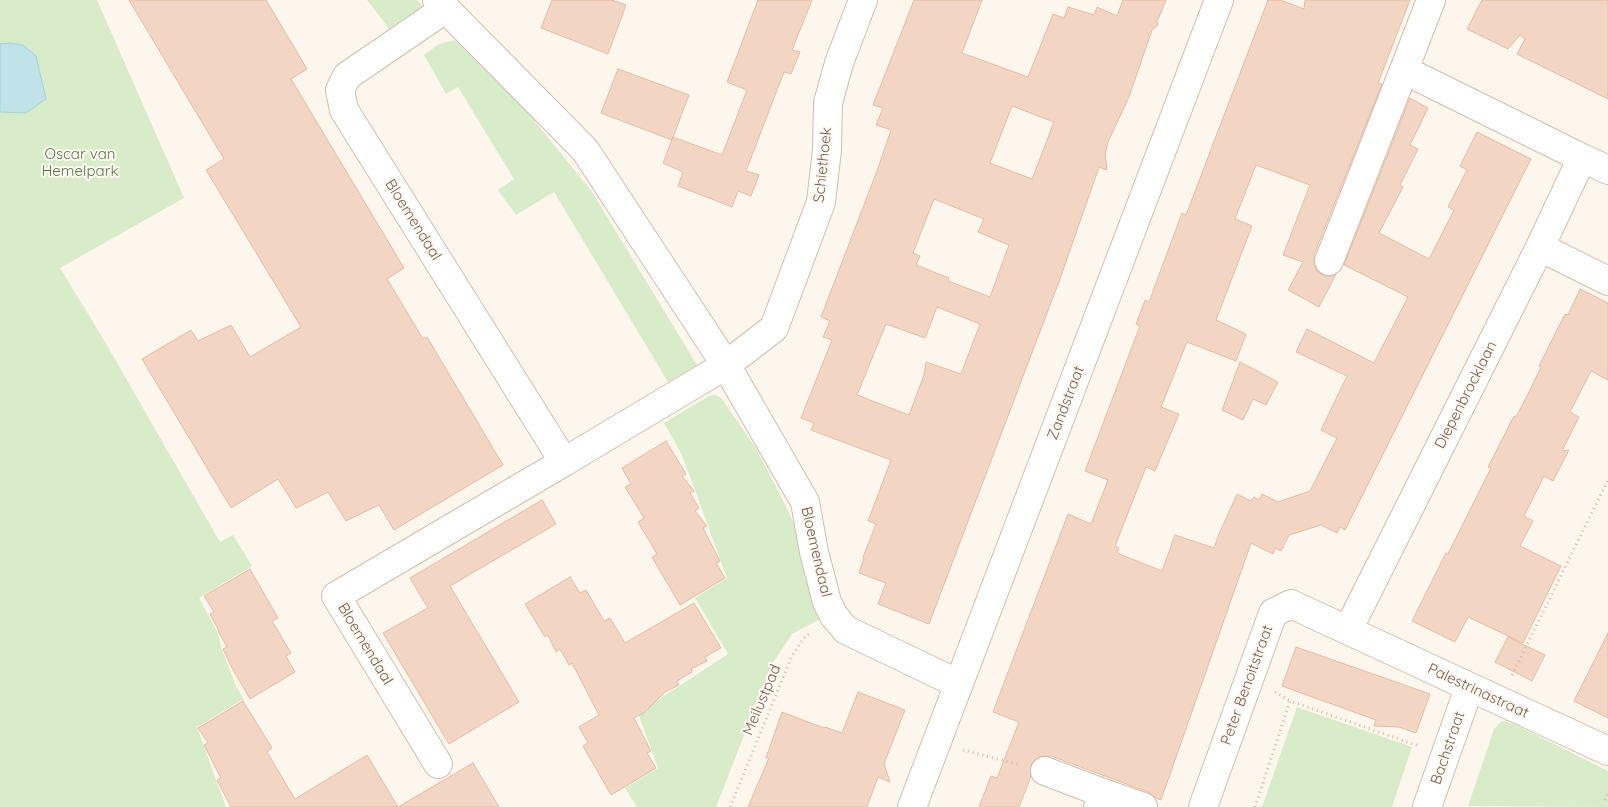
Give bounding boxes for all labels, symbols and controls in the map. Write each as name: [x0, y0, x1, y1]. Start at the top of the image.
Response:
street label: Schiethoek: [810, 126, 836, 204]
park label: Oscar van Hemelpark: [42, 145, 118, 180]
street label: Bloemendaal: [381, 176, 445, 264]
street label: Diepenbrocklaan: [1431, 338, 1501, 452]
street label: Zandstraat: [1044, 364, 1088, 442]
street label: Bloemendaal: [797, 505, 835, 599]
street label: Bloemendaal: [334, 600, 396, 688]
street label: Peter Benoitstraat: [1217, 623, 1277, 747]
street label: Palestrinastraat: [1424, 660, 1532, 722]
street label: Meilustpad: [739, 662, 785, 738]
street label: Bachstraat: [1427, 709, 1469, 787]

